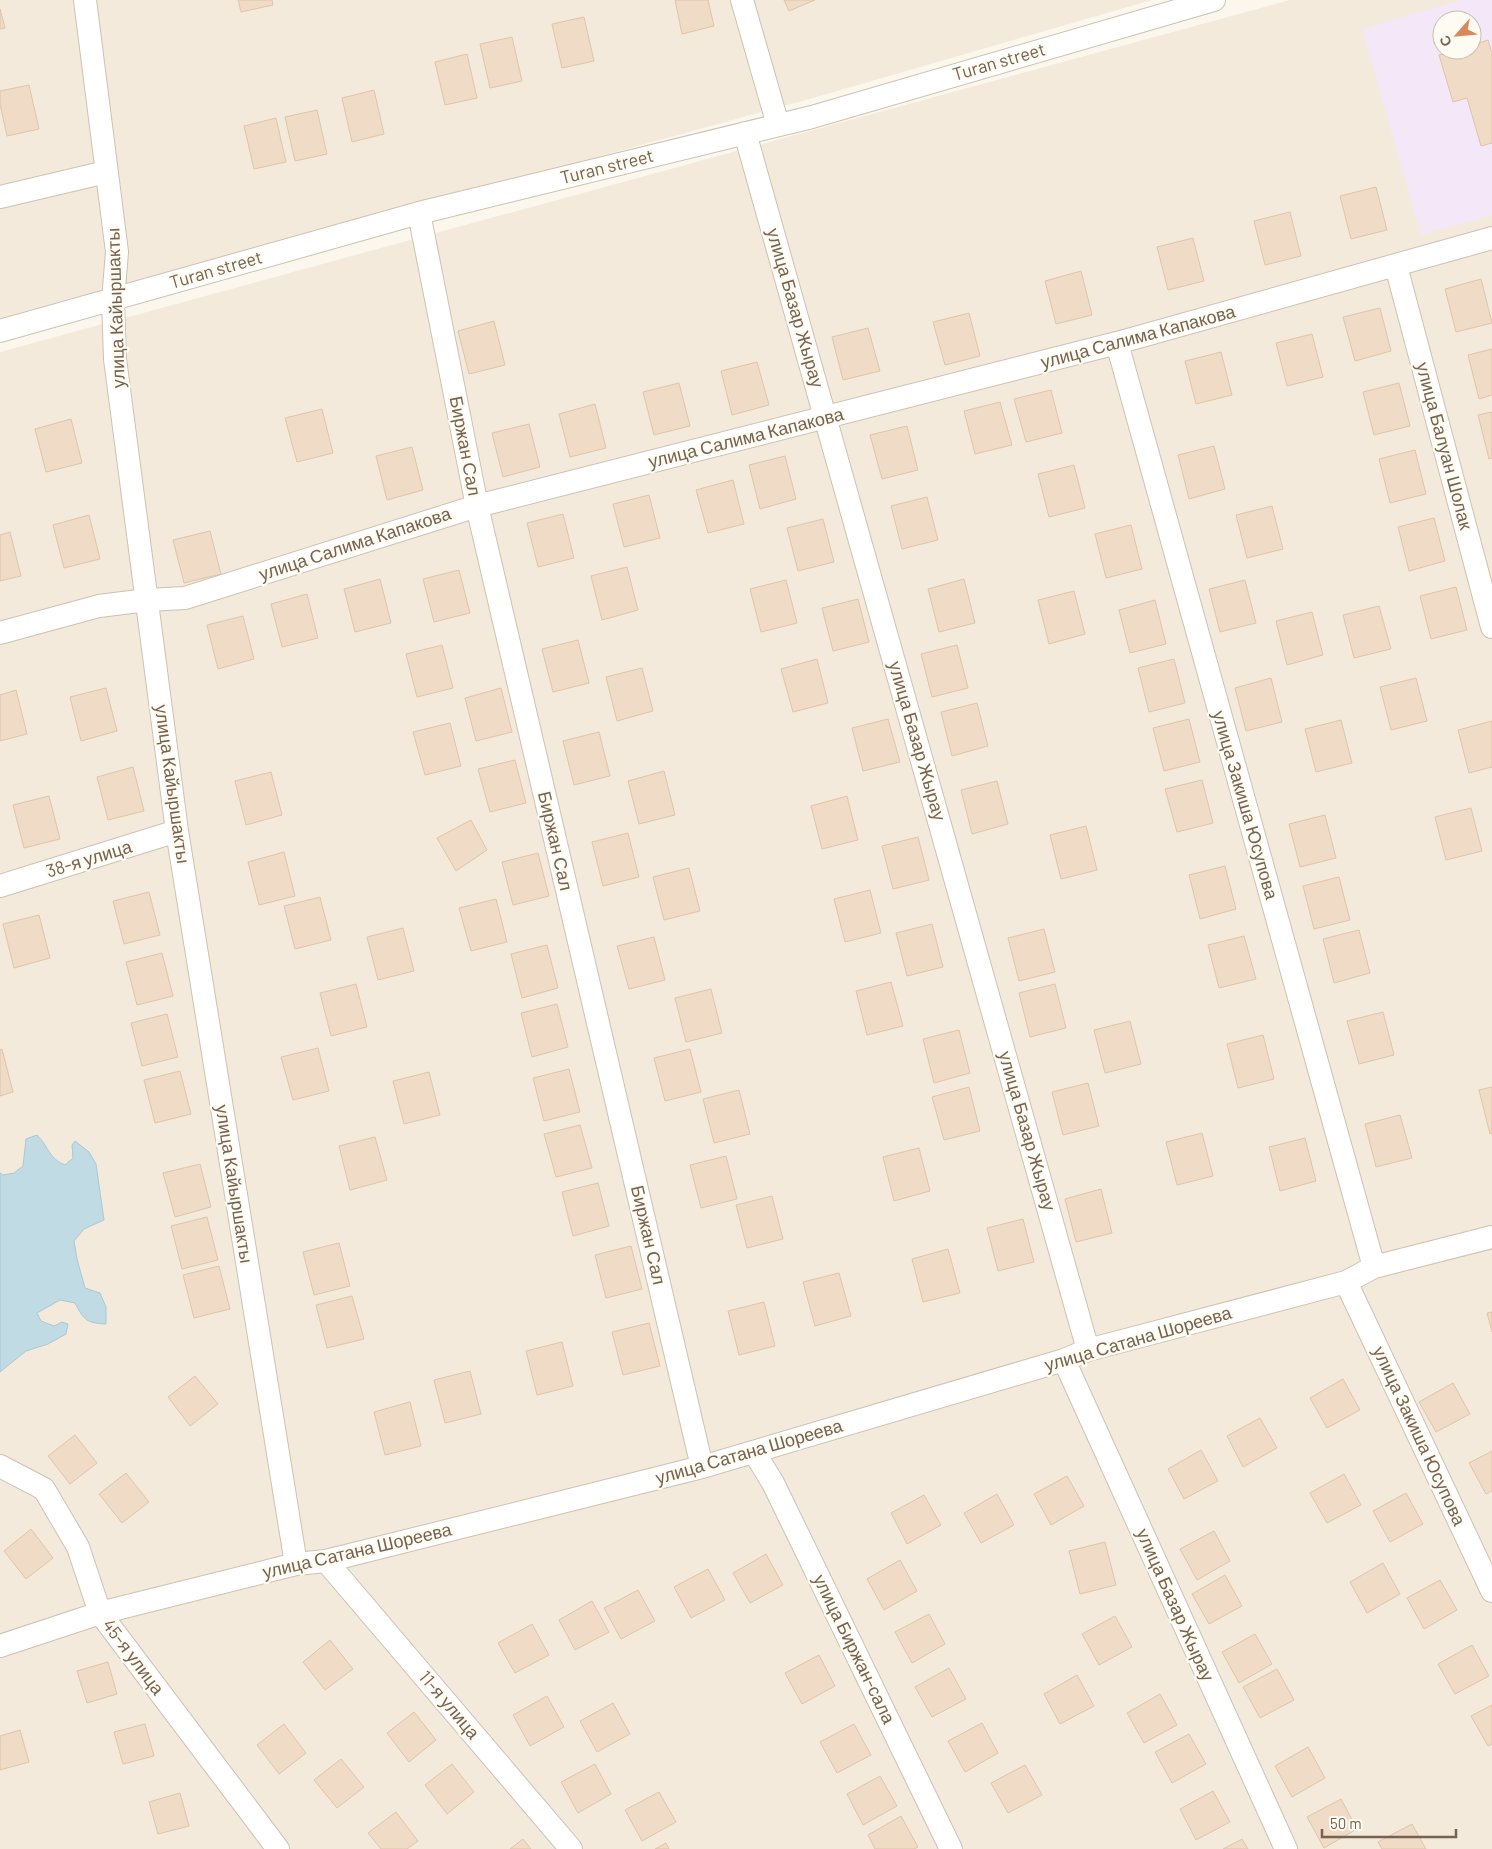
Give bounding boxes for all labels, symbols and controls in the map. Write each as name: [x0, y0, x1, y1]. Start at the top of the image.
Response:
north arrow: [1432, 10, 1482, 60]
text: С: [1435, 33, 1455, 49]
street label: Turan street: [950, 37, 1048, 85]
street label: Turan street: [558, 144, 656, 188]
street label: улица Базар Жырау: [763, 225, 829, 390]
street label: улица Кайыршакты: [101, 228, 129, 389]
street label: Turan street: [167, 245, 265, 293]
street label: улица Салима Капакова: [1038, 299, 1238, 373]
street label: улица Балуан Шолак: [1412, 360, 1478, 532]
street label: Биржан Сал: [446, 394, 486, 498]
street label: улица Салима Капакова: [646, 402, 847, 472]
street label: улица Салима Капакова: [256, 501, 454, 584]
street label: улица Базар Жырау: [885, 658, 951, 823]
street label: улица Кайыршакты: [151, 703, 195, 865]
street label: улица Закиша Юсупова: [1208, 708, 1284, 903]
street label: Биржан Сал: [534, 789, 578, 893]
street label: 38-я улица: [43, 834, 135, 882]
street label: улица Базар Жырау: [995, 1048, 1061, 1213]
street label: улица Кайыршакты: [212, 1103, 258, 1265]
street label: Биржан Сал: [627, 1183, 671, 1287]
street label: улица Сатана Шореева: [1042, 1301, 1235, 1375]
street label: улица Закиша Юсупова: [1369, 1342, 1472, 1530]
street label: улица Сатана Шореева: [653, 1414, 846, 1488]
street label: улица Сатана Шореева: [260, 1517, 454, 1582]
street label: улица Базар Жырау: [1132, 1525, 1220, 1684]
street label: улица Биржан-сала: [809, 1570, 901, 1728]
street label: 45-я улица: [98, 1614, 170, 1699]
street label: 11-я улица: [415, 1666, 485, 1744]
scale bar: [1322, 1806, 1456, 1838]
text: 50 m: [1330, 1814, 1362, 1832]

